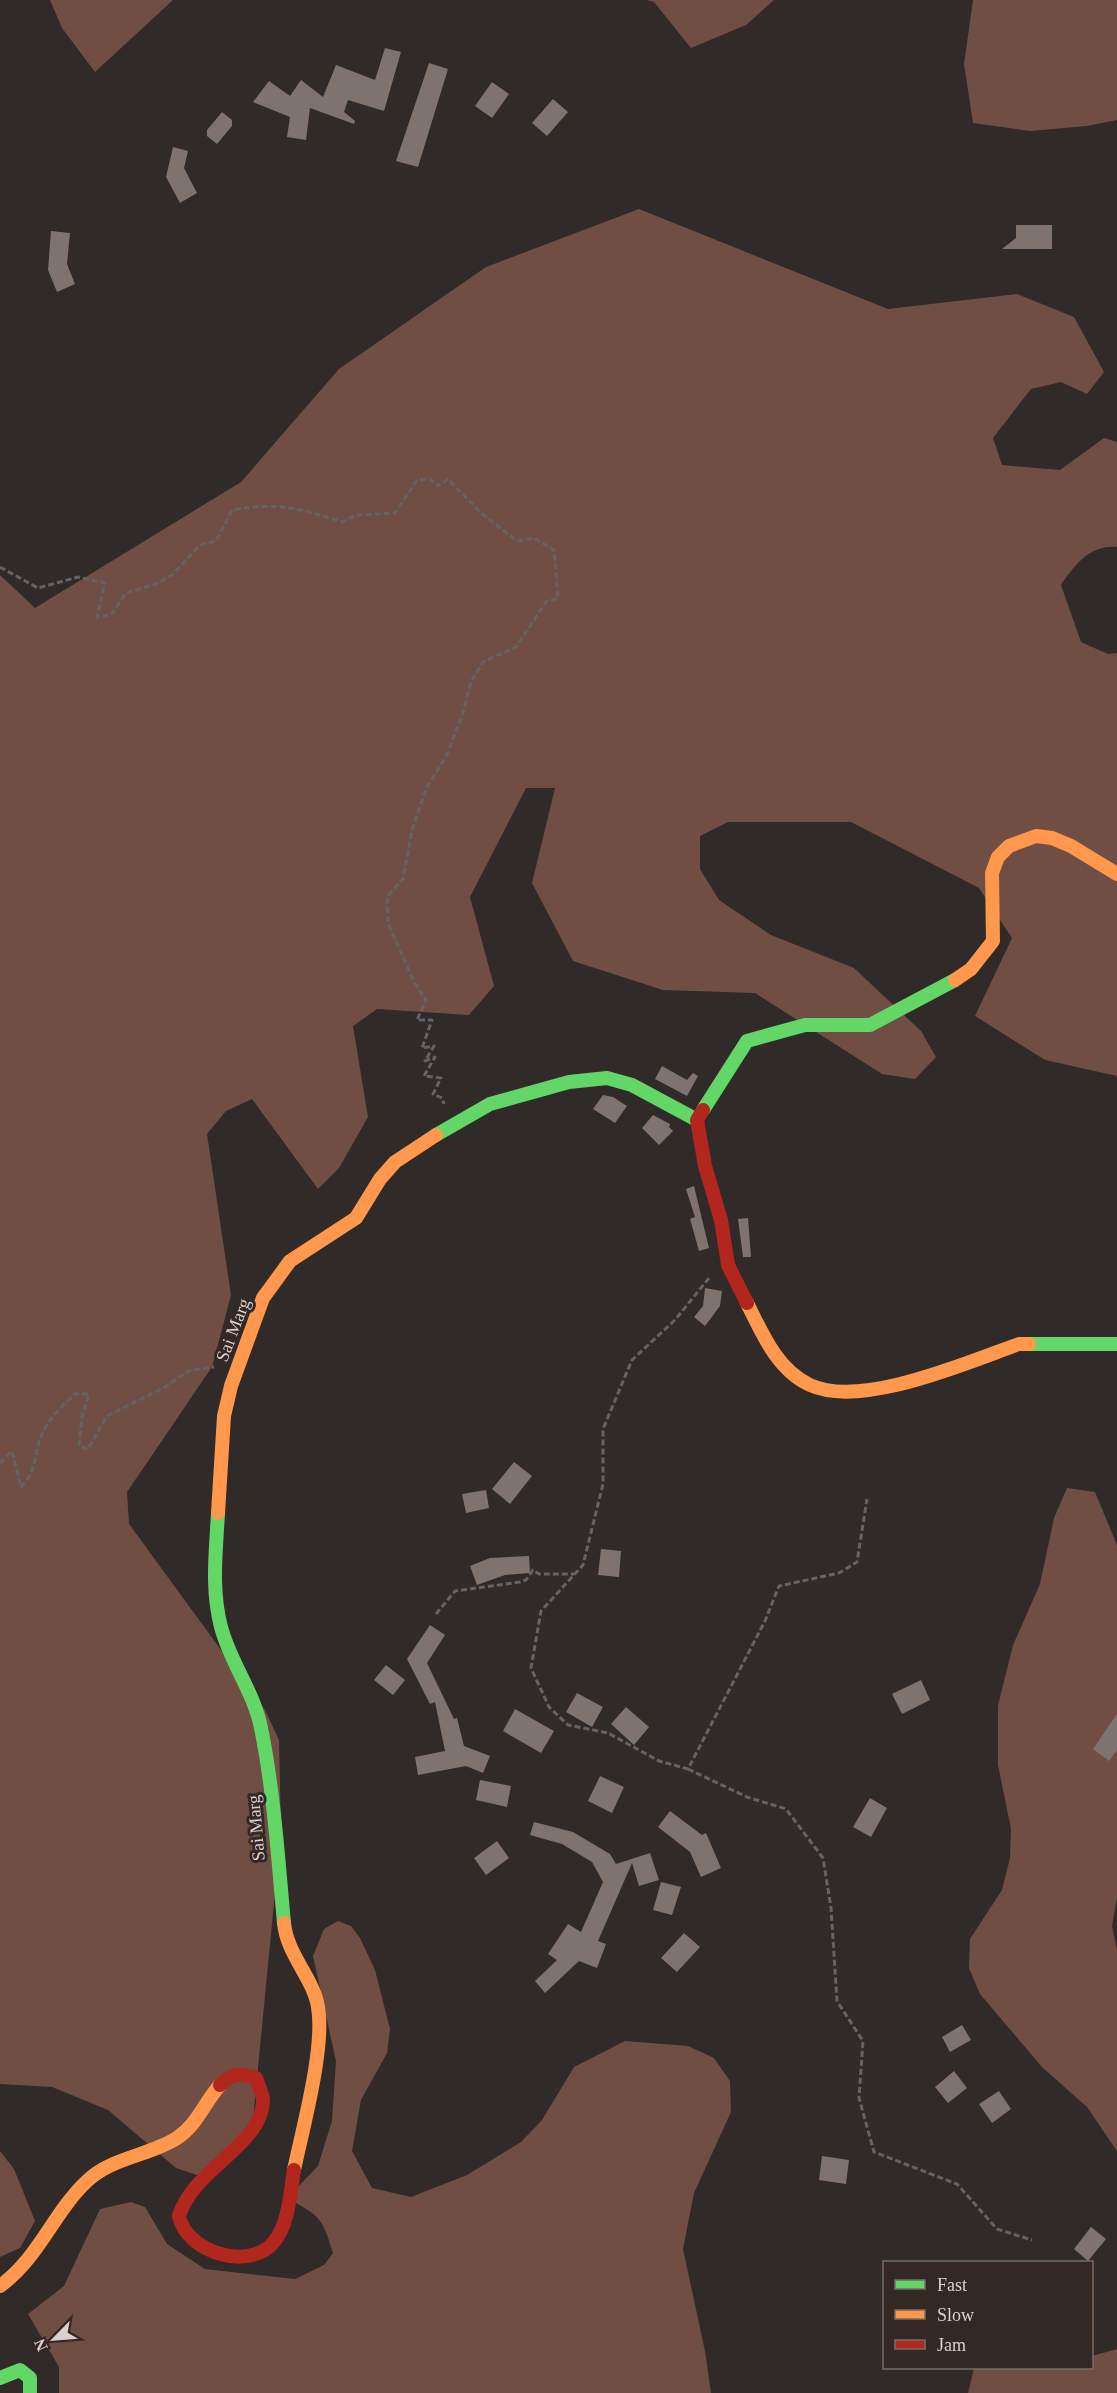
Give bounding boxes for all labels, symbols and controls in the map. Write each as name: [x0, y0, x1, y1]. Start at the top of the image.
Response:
street label: Sai Marg: [212, 1296, 254, 1364]
street label: Sai Marg: [243, 1794, 269, 1862]
legend: [883, 2261, 1093, 2369]
text: Fast: [937, 2275, 967, 2295]
text: Slow: [937, 2305, 974, 2325]
north arrow: [24, 2309, 84, 2369]
text: Jam: [937, 2335, 966, 2355]
text: N: [31, 2336, 51, 2354]

